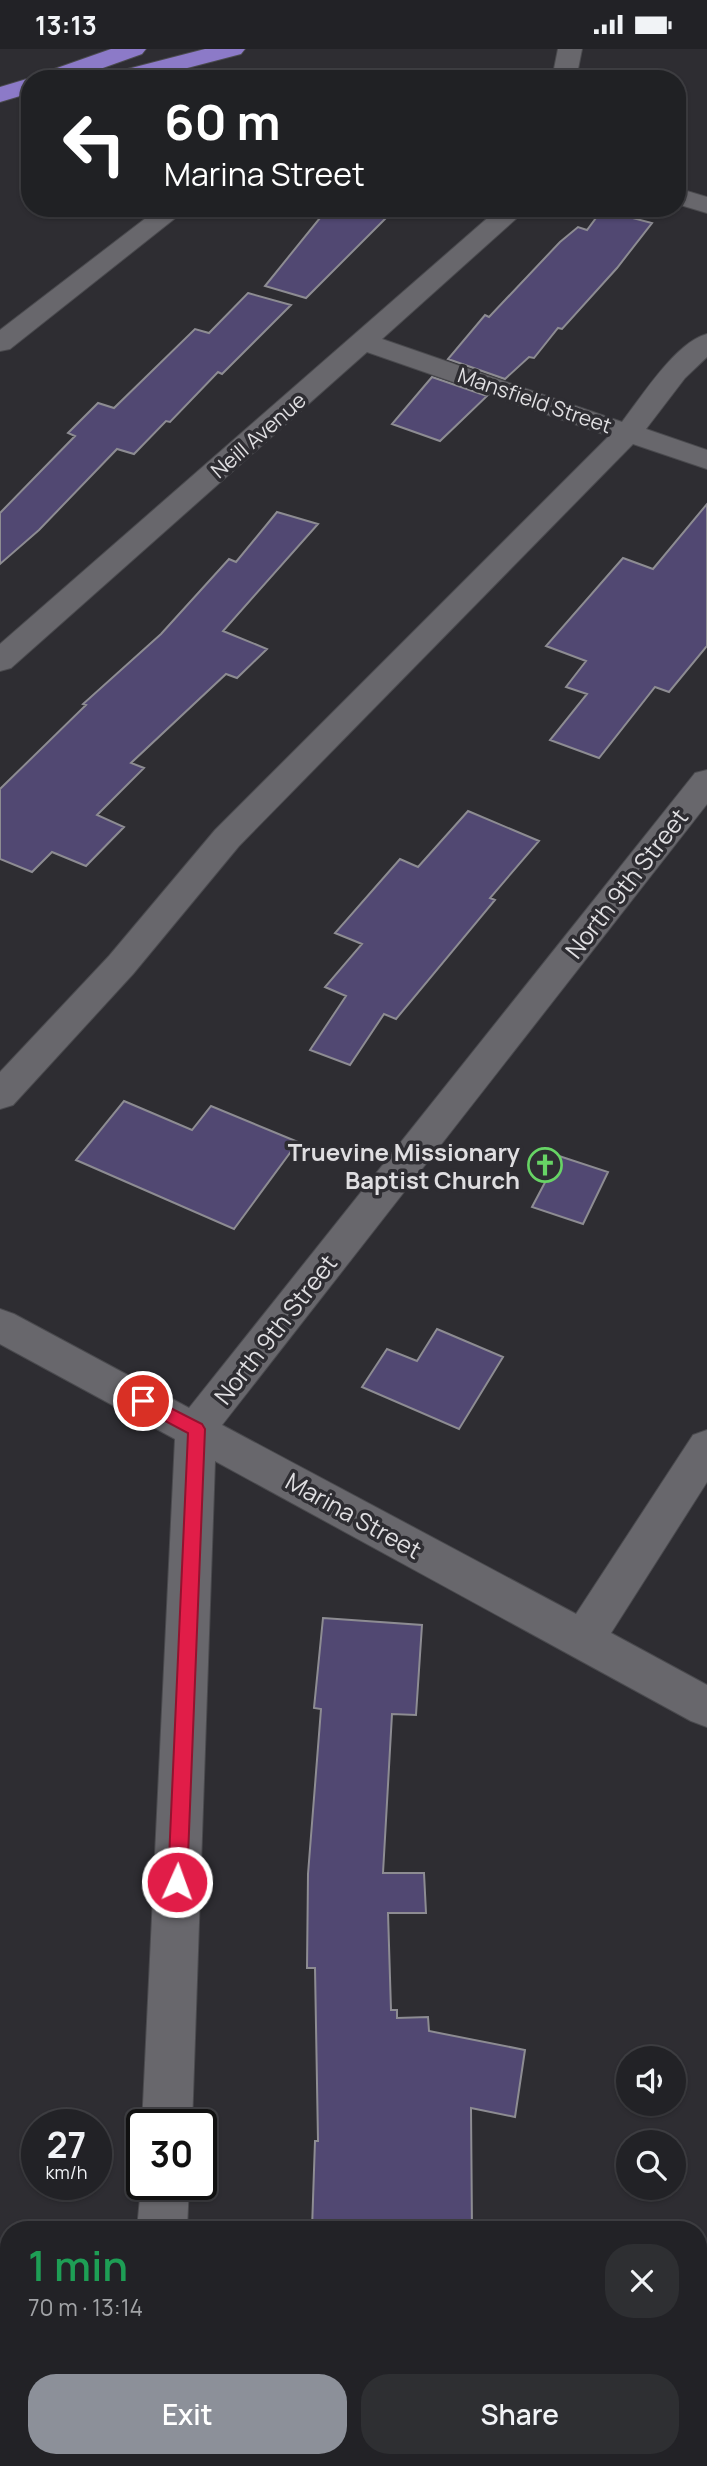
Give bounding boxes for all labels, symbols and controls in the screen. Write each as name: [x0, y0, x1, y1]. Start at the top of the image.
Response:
text: 13:13: [35, 7, 97, 43]
text: 60 m: [164, 88, 281, 155]
icon: left: [49, 98, 140, 189]
text: Marina Street: [164, 152, 365, 196]
street label: Mansfield Street: [454, 361, 616, 439]
street label: Neill Avenue: [204, 386, 312, 484]
street label: North 9th Street: [557, 801, 695, 965]
place label: Truevine Missionary Baptist Church: [288, 1135, 521, 1196]
church icon: Truevine Missionary Baptist Church: [526, 1146, 564, 1184]
street label: North 9th Street: [206, 1247, 344, 1411]
pin: [113, 1371, 173, 1431]
icon: arrive: [124, 1382, 162, 1420]
street label: Marina Street: [280, 1464, 428, 1566]
position arrow: [140, 1845, 214, 1919]
map controls: [616, 2046, 686, 2200]
button: sound: [616, 2046, 686, 2116]
speed limit sign: 30: [126, 2109, 217, 2200]
text: 27: [47, 2121, 86, 2169]
button: search: [616, 2130, 686, 2200]
text: km/h: [46, 2160, 87, 2184]
text: 1 min: [28, 2236, 128, 2294]
button: close: [605, 2244, 679, 2318]
text: 70 m · 13:14: [28, 2291, 143, 2323]
button: Exit: [28, 2374, 347, 2454]
button: Share: [361, 2374, 679, 2454]

